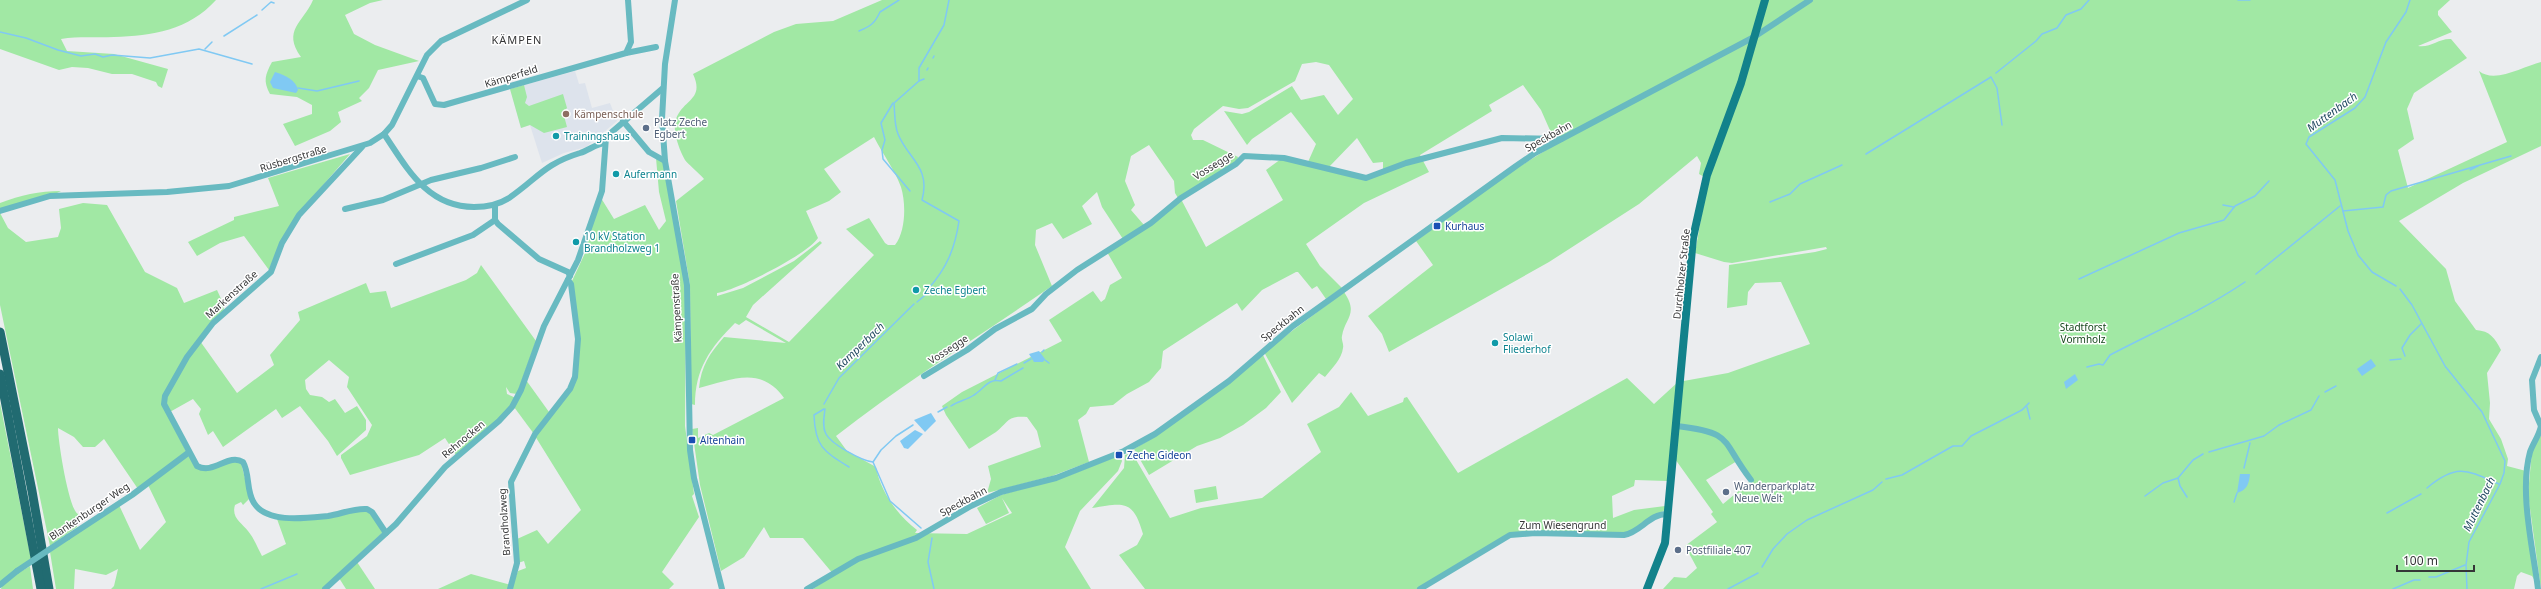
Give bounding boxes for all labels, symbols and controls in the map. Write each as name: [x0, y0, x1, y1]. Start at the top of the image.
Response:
district label: KÄMPEN: [492, 32, 542, 47]
street label: Kämperfeld: [483, 61, 539, 91]
water label: Muttenbach: [2304, 88, 2360, 135]
place label: Kämpenschule: [574, 107, 644, 121]
marker: Kämpenschule: [561, 109, 571, 119]
place label: Platz Zeche Egbert: [654, 115, 707, 141]
street label: Speckbahn: [1522, 117, 1574, 155]
marker: Platz Zeche Egbert: [641, 123, 651, 133]
place label: Trainingshaus: [564, 129, 630, 143]
marker: Trainingshaus: [551, 131, 561, 141]
street label: Rüsbergstraße: [258, 141, 328, 175]
street label: Vossegge: [1190, 147, 1236, 183]
place label: Aufermann: [624, 167, 677, 181]
marker: Aufermann: [611, 169, 621, 179]
place label: Kurhaus: [1445, 219, 1484, 233]
marker: Kurhaus: [1432, 221, 1442, 231]
street label: Durchholzer Straße: [1669, 228, 1693, 320]
place label: 10 kV Station Brandholzweg 1: [584, 229, 660, 255]
marker: 10 kV Station Brandholzweg 1: [571, 237, 581, 247]
street label: Markenstraße: [202, 267, 260, 321]
street label: Kämpenstraße: [667, 273, 685, 343]
place label: Zeche Egbert: [924, 283, 986, 297]
marker: Zeche Egbert: [911, 285, 921, 295]
street label: Speckbahn: [1257, 302, 1307, 344]
water label: Kamperbach: [832, 319, 887, 373]
park label: Stadtforst Vormholz: [2060, 320, 2107, 346]
place label: Solawi Fliederhof: [1503, 330, 1551, 356]
street label: Vossegge: [925, 331, 971, 367]
marker: Solawi Fliederhof: [1490, 338, 1500, 348]
street label: Rehnocken: [438, 417, 488, 461]
place label: Altenhain: [700, 433, 745, 447]
marker: Altenhain: [687, 435, 697, 445]
place label: Zeche Gideon: [1127, 448, 1191, 462]
marker: Zeche Gideon: [1114, 450, 1124, 460]
water label: Muttenbach: [2459, 474, 2498, 533]
street label: Blankenburger Weg: [46, 479, 132, 543]
place label: Wanderparkplatz Neue Welt: [1734, 479, 1815, 505]
street label: Speckbahn: [937, 483, 989, 519]
marker: Wanderparkplatz Neue Welt: [1721, 487, 1731, 497]
street label: Brandholzweg: [495, 488, 513, 556]
street label: Zum Wiesengrund: [1520, 518, 1606, 532]
place label: Postfiliale 407: [1686, 543, 1752, 557]
marker: Postfiliale 407: [1673, 545, 1683, 555]
scale bar: [2397, 547, 2474, 573]
text: 100 m: [2403, 552, 2438, 569]

